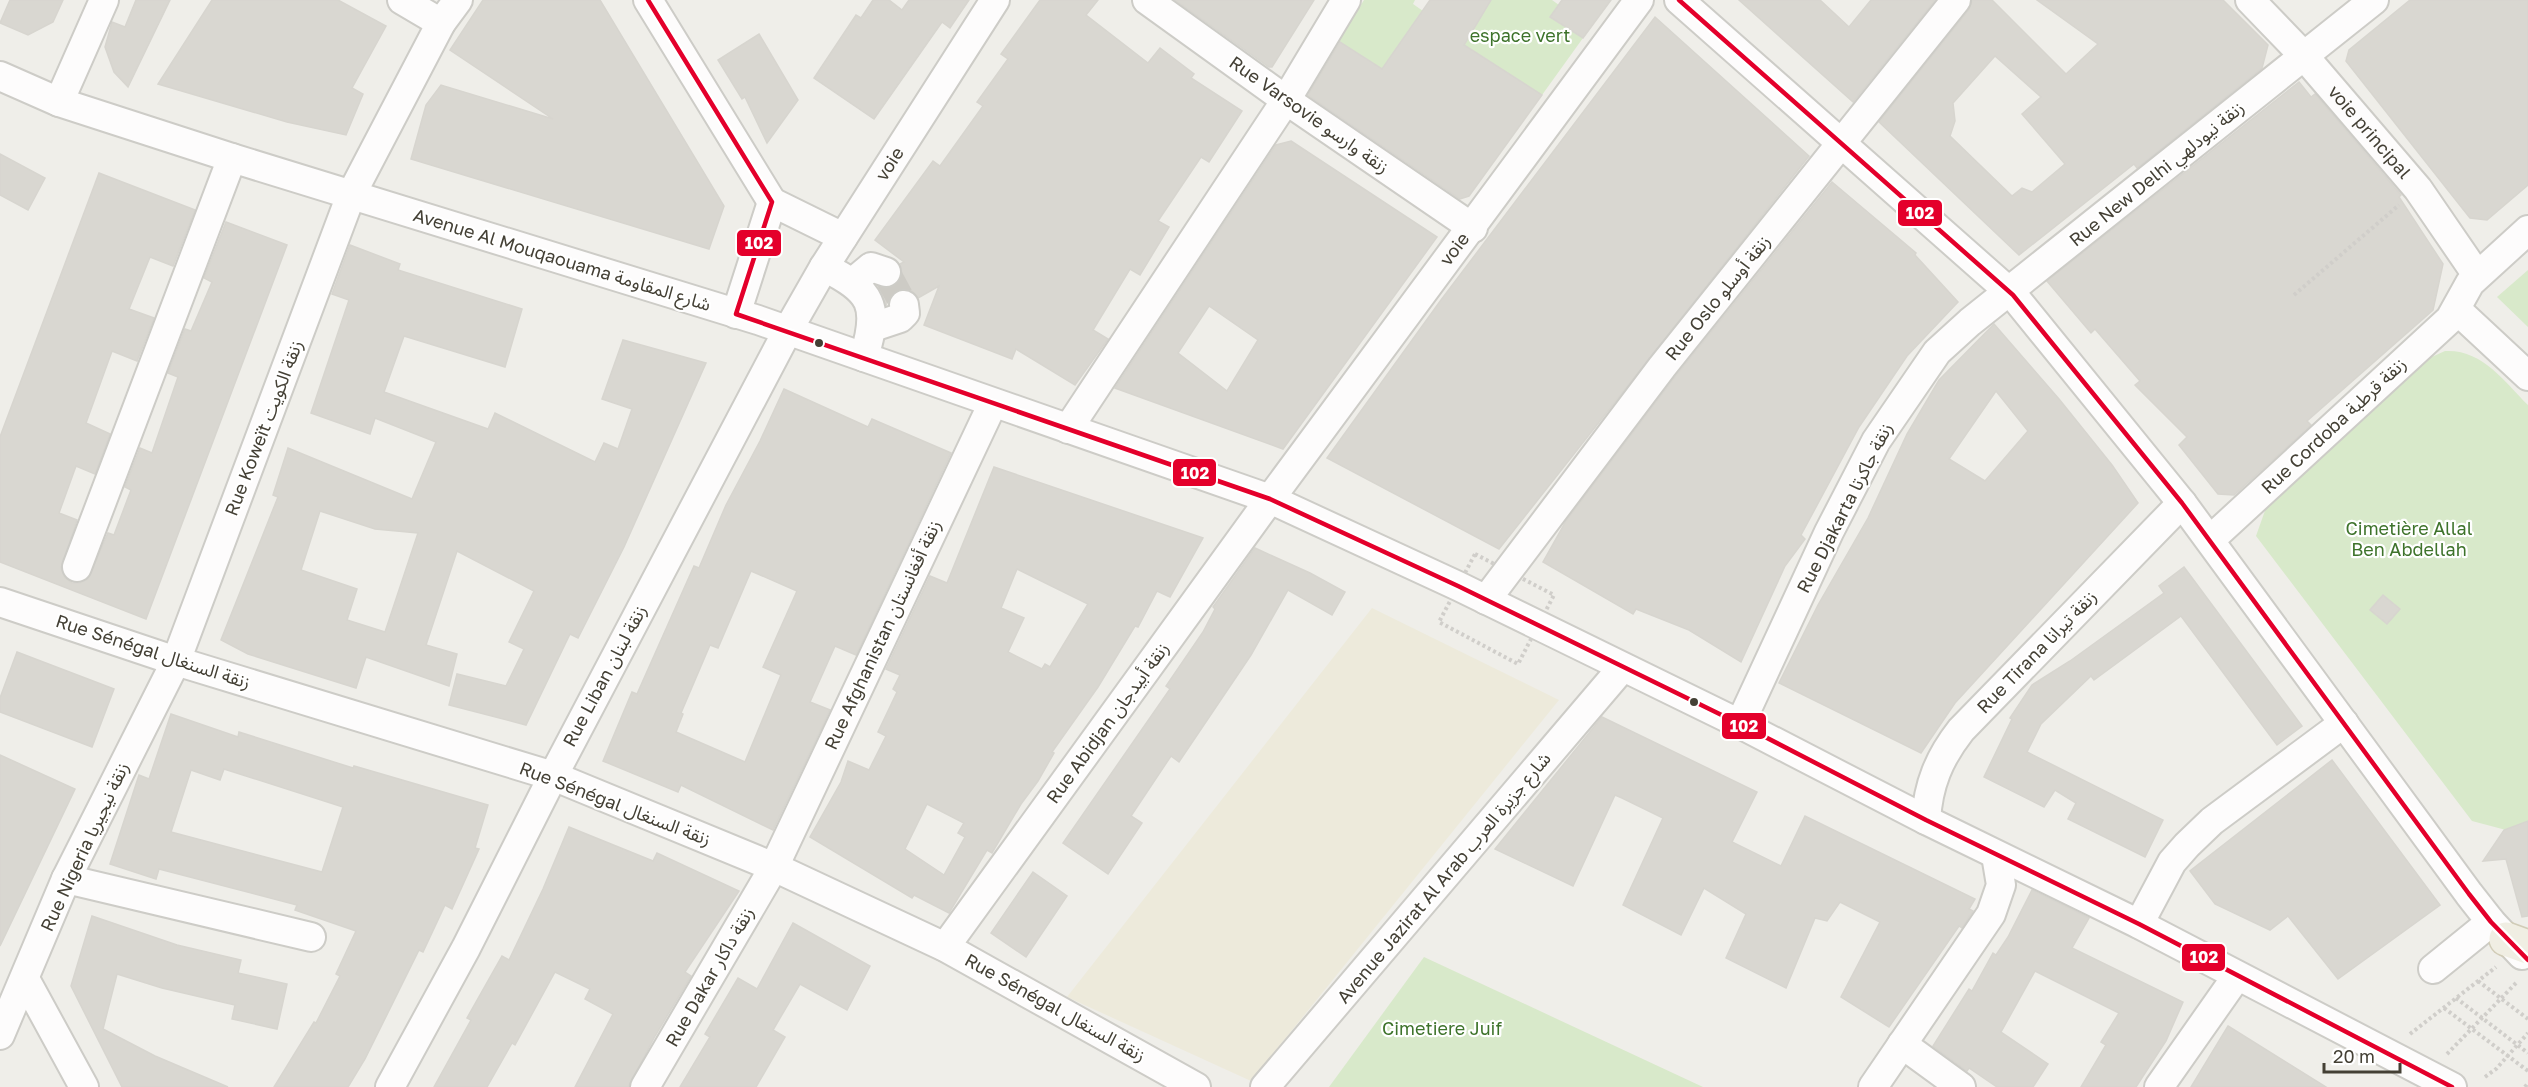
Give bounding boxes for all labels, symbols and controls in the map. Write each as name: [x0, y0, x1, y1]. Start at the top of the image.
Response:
park label: espace vert: [1470, 24, 1570, 46]
street label: Rue Varsovie زنقة وارسو: [1225, 51, 1394, 178]
street label: voie principal: [2324, 80, 2416, 183]
street label: Rue New Delhi زنقة نيودلهي: [2064, 96, 2250, 253]
street label: voie: [870, 143, 908, 185]
line badge: 102: [1897, 199, 1943, 227]
street label: Avenue Al Mouqaouama شارع المقاومة: [410, 203, 714, 319]
text: 102: [1906, 203, 1934, 223]
street label: voie: [1434, 228, 1473, 270]
line badge: 102: [736, 229, 782, 257]
street label: Rue Oslo زنقة أوسلو: [1660, 230, 1775, 365]
text: 102: [745, 233, 773, 253]
street label: Rue Koweït زنقة الكويت: [219, 337, 308, 519]
unlabelled marker: [813, 337, 825, 349]
street label: Rue Cordoba زنقة قرطبة: [2256, 352, 2411, 499]
street label: Rue Djakarta زنقة جاكرتا: [1792, 419, 1898, 597]
line badge: 102: [1172, 458, 1217, 487]
text: 102: [1181, 463, 1209, 483]
street label: Rue Afghanistan زنقة أفغانستان: [819, 516, 946, 753]
park label: Cimetière Allal Ben Abdellah: [2346, 517, 2473, 560]
street label: Rue Tirana زنقة تيرانا: [1972, 585, 2101, 718]
street label: Rue Liban زنقة لبنان: [557, 601, 652, 751]
street label: Rue Sénégal زنقة السنغال: [53, 609, 253, 694]
street label: Rue Abidjan زنقة أبيدجان: [1041, 638, 1174, 808]
unlabelled marker: [1688, 696, 1700, 708]
line badge: 102: [1721, 712, 1767, 740]
text: 102: [1730, 716, 1758, 736]
street label: Avenue Jazirat Al Arab شارع جزيرة العرب: [1332, 747, 1558, 1010]
street label: Rue Sénégal زنقة السنغال: [516, 756, 714, 851]
street label: Rue Nigeria زنقة نيجيريا: [35, 758, 134, 935]
street label: Rue Dakar زنقة داكار: [660, 903, 759, 1051]
line badge: 102: [2181, 943, 2226, 972]
text: 102: [2190, 947, 2218, 967]
street label: Rue Sénégal زنقة السنغال: [961, 948, 1150, 1067]
park label: Cimetiere Juif: [1382, 1017, 1502, 1039]
scale bar: [2324, 1036, 2400, 1074]
text: 20 m: [2333, 1045, 2375, 1067]

